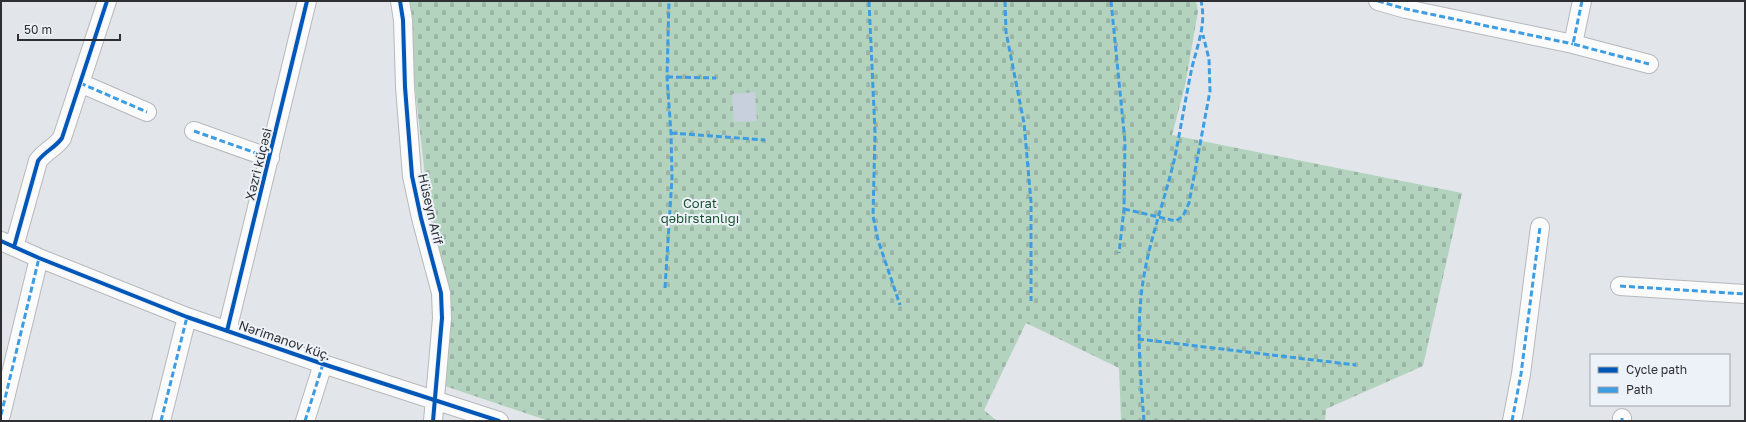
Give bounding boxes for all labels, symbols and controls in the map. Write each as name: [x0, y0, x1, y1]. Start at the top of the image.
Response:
scale bar: [18, 16, 120, 42]
text: 50 m: [24, 22, 52, 37]
street label: Xəzri küçəsi: [241, 126, 275, 202]
street label: Hüseyn Arif: [415, 172, 447, 246]
park label: Corat qəbirstanlığı: [661, 195, 739, 226]
street label: Nərimanov küç.: [237, 317, 333, 363]
legend: [1590, 354, 1730, 406]
text: Cycle path: [1626, 362, 1687, 377]
text: Path: [1626, 382, 1653, 397]

